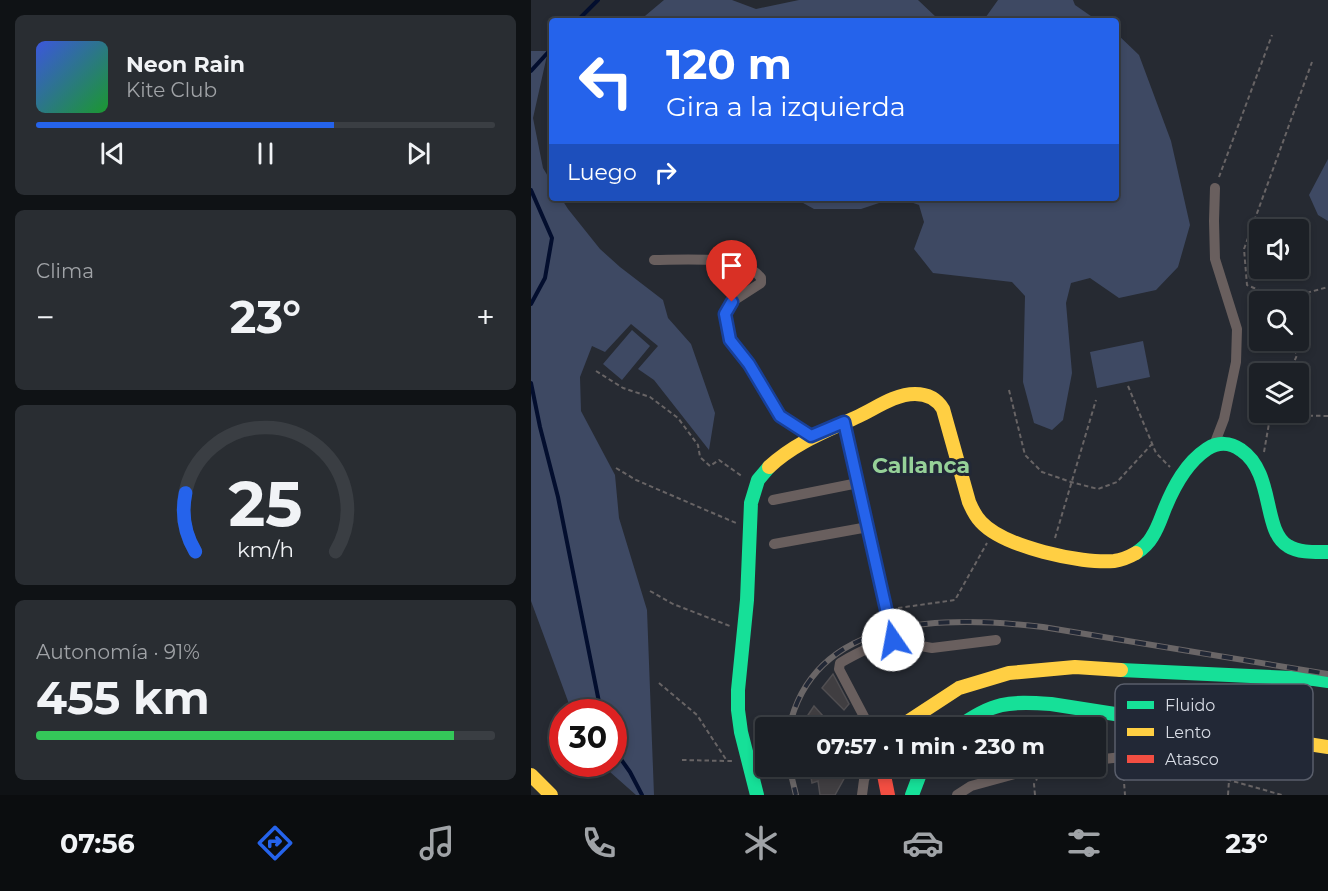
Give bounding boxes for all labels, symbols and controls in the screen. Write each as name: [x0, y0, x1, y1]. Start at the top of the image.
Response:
text: 120 m: [666, 38, 792, 90]
icon: left: [567, 42, 645, 120]
text: Neon Rain: [126, 51, 245, 78]
text: Kite Club: [126, 78, 217, 102]
text: Gira a la izquierda: [666, 90, 906, 123]
icon: previous: [96, 137, 129, 170]
icon: pause: [249, 137, 282, 170]
icon: next: [402, 137, 435, 170]
icon: right: [649, 156, 682, 189]
text: Luego: [567, 159, 637, 186]
map controls: [1249, 219, 1309, 423]
button: sound: [1249, 219, 1309, 279]
pin: [706, 240, 757, 302]
icon: arrive: [715, 249, 748, 282]
text: Clima: [36, 259, 94, 283]
text: 23°: [230, 289, 301, 344]
button: search: [1249, 291, 1309, 351]
text: −: [36, 297, 55, 337]
text: +: [476, 297, 495, 337]
button: layers: [1249, 363, 1309, 423]
district label: Callanca: [872, 452, 970, 479]
text: 25: [229, 466, 302, 542]
text: km/h: [237, 536, 294, 562]
position arrow: [861, 608, 925, 672]
text: Autonomía · 91%: [36, 640, 200, 664]
text: 455 km: [36, 670, 210, 725]
legend: [1115, 684, 1313, 780]
text: Fluido: [1165, 696, 1215, 715]
speed limit sign: 30: [549, 699, 627, 777]
text: Lento: [1165, 723, 1211, 742]
text: 07:57 · 1 min · 230 m: [816, 733, 1045, 760]
text: Atasco: [1165, 750, 1219, 769]
icon: directions: [254, 822, 296, 864]
icon: music: [416, 822, 458, 864]
icon: phone: [578, 822, 620, 864]
icon: climate: [740, 822, 782, 864]
icon: car: [902, 822, 944, 864]
icon: filters: [1063, 822, 1105, 864]
text: 07:56: [60, 827, 135, 860]
text: 23°: [1225, 827, 1268, 860]

